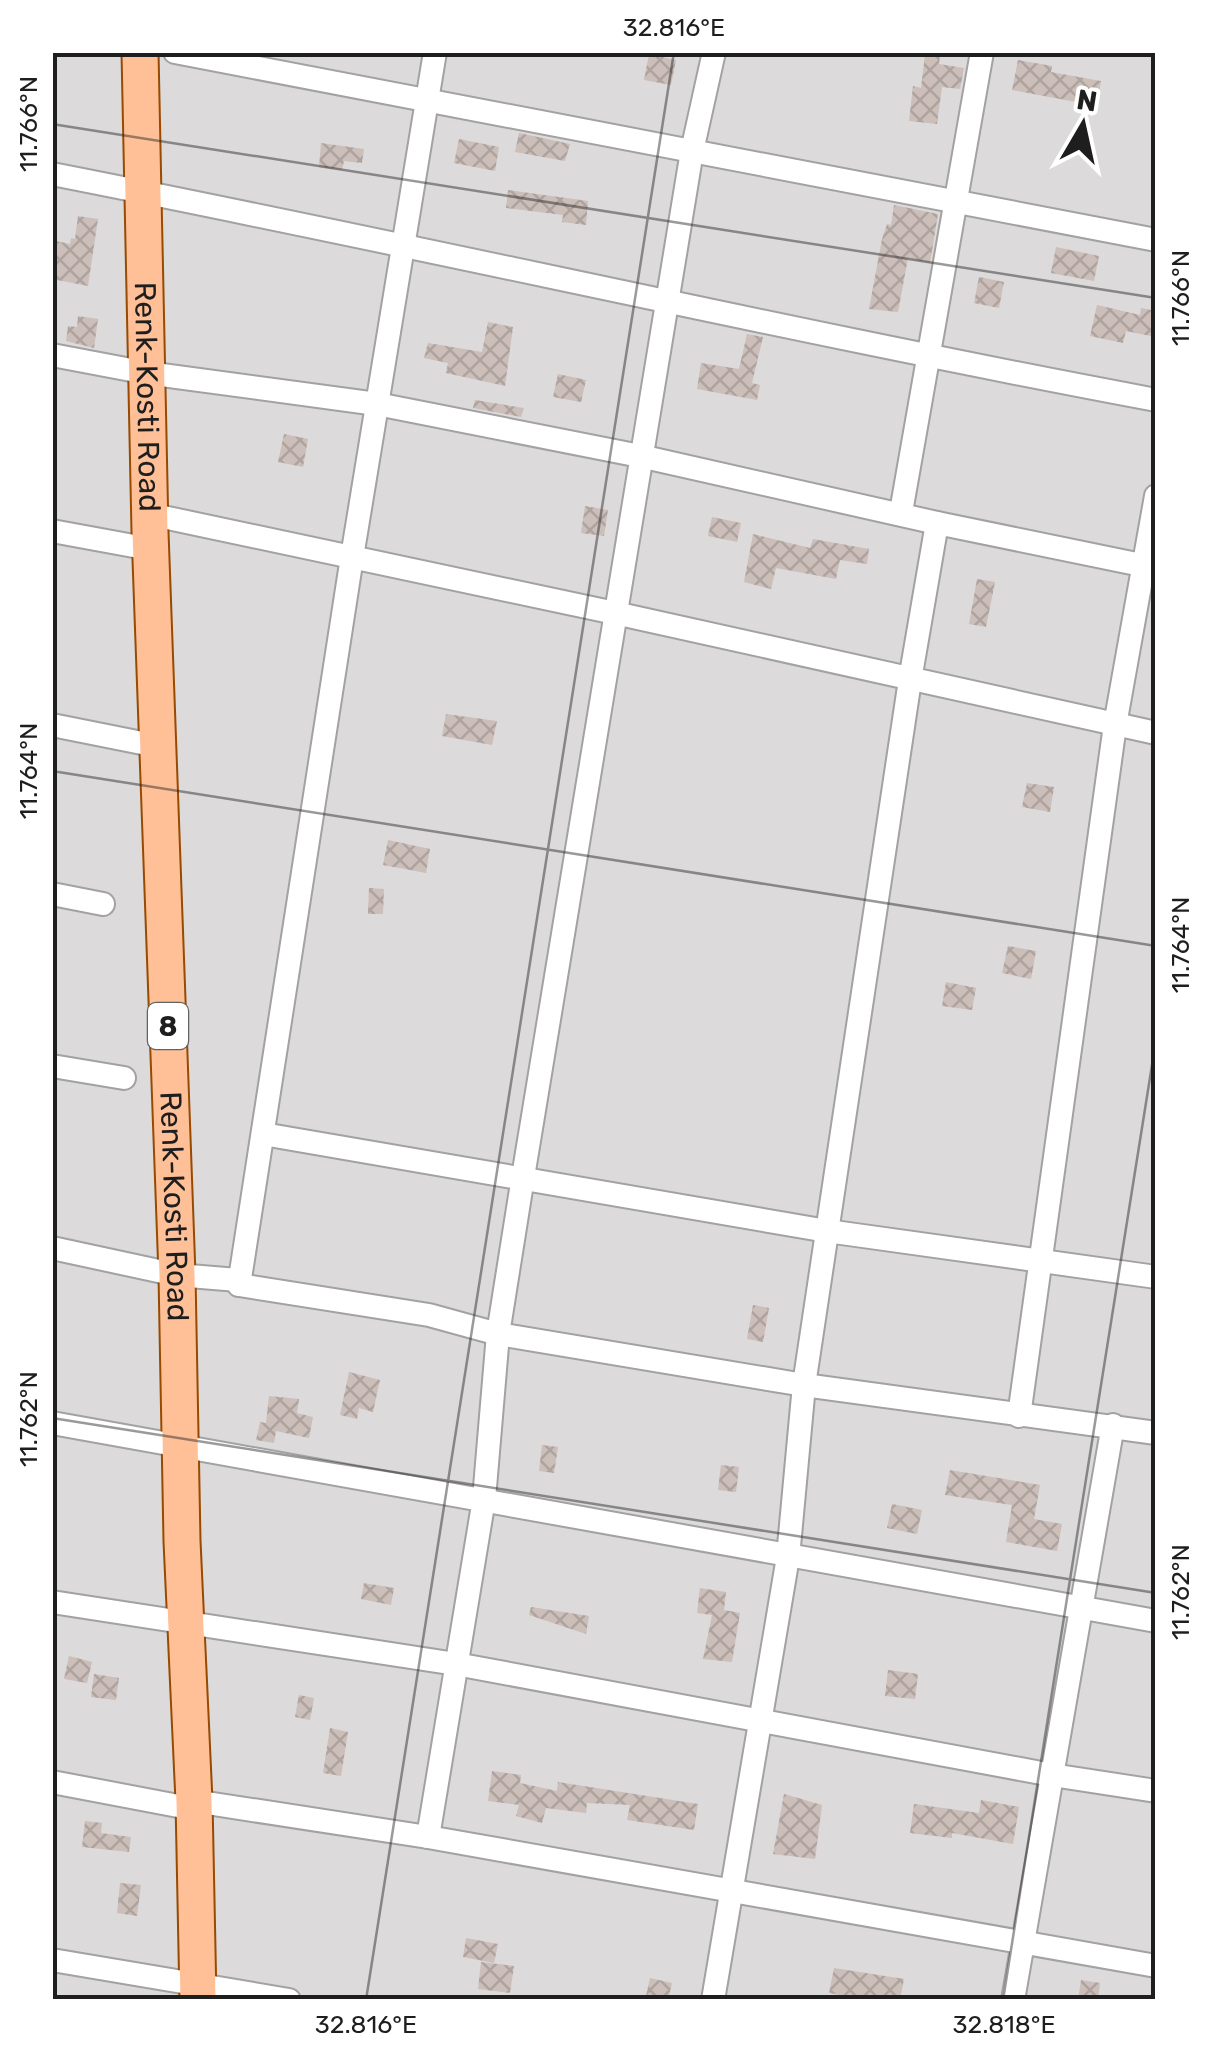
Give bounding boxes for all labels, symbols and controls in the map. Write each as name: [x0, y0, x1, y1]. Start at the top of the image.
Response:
text: 32.816°E: [623, 13, 725, 42]
north arrow: [1033, 75, 1133, 175]
text: 11.766°N: [14, 76, 43, 172]
text: N: [1074, 83, 1099, 119]
text: 11.766°N: [1166, 250, 1195, 346]
street label: Renk-Kosti Road: [127, 282, 168, 512]
text: 11.764°N: [14, 723, 43, 819]
text: 11.764°N: [1166, 897, 1195, 993]
road number: 8: [148, 1003, 188, 1049]
street label: Renk-Kosti Road: [152, 1091, 196, 1322]
text: 11.762°N: [14, 1371, 43, 1467]
text: 11.762°N: [1166, 1544, 1195, 1640]
text: 32.816°E: [315, 2010, 417, 2039]
text: 32.818°E: [952, 2010, 1056, 2039]

